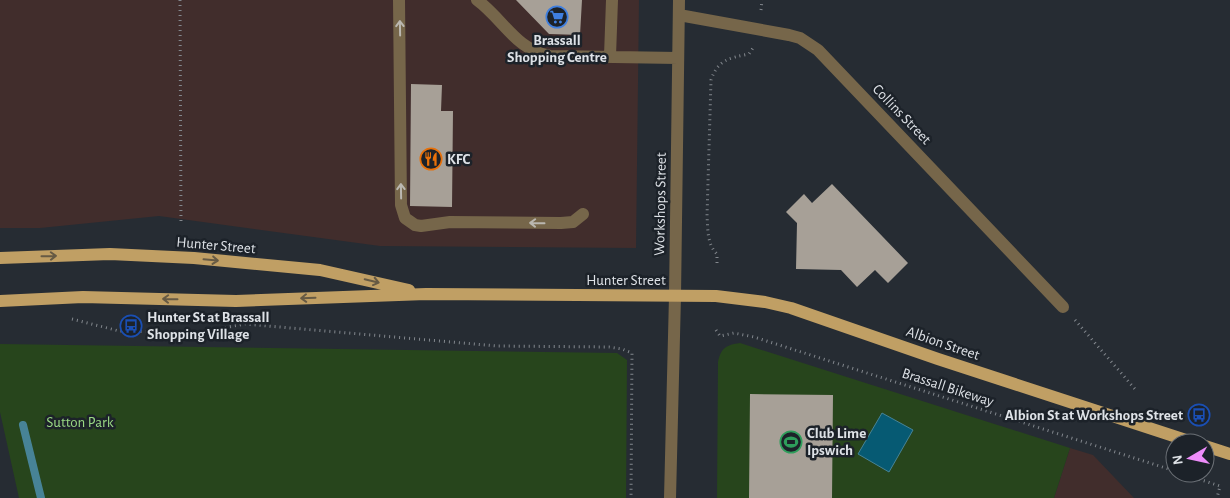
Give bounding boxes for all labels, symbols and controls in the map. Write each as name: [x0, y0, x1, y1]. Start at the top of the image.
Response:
supermarket icon: Brassall Shopping Centre: [545, 5, 569, 29]
one-way arrow: [395, 21, 405, 37]
place label: Brassall Shopping Centre: [507, 33, 607, 65]
street label: Collins Street: [870, 81, 934, 147]
restaurant icon: KFC: [419, 147, 443, 171]
place label: KFC: [447, 152, 471, 167]
street label: Workshops Street: [652, 152, 669, 256]
one-way arrow: [396, 183, 406, 200]
one-way arrow: [529, 218, 546, 228]
street label: Hunter Street: [176, 235, 256, 256]
one-way arrow: [40, 251, 56, 261]
one-way arrow: [203, 255, 219, 265]
street label: Hunter Street: [586, 273, 666, 288]
one-way arrow: [363, 277, 379, 287]
one-way arrow: [300, 293, 316, 303]
one-way arrow: [162, 294, 178, 304]
place label: Hunter St at Brassall Shopping Village: [147, 310, 269, 342]
bus stop icon: Hunter St at Brassall Shopping Village: [119, 314, 143, 338]
street label: Albion Street: [904, 324, 982, 363]
street label: Brassall Bikeway: [900, 366, 996, 410]
bus stop icon: Albion St at Workshops Street: [1187, 403, 1211, 427]
place label: Albion St at Workshops Street: [1005, 408, 1183, 423]
park label: Sutton Park: [46, 415, 114, 430]
place label: Club Lime Ipswich: [807, 426, 866, 458]
sports icon: Club Lime Ipswich: [779, 430, 803, 454]
north arrow: [1165, 433, 1215, 483]
text: N: [1170, 454, 1186, 466]

